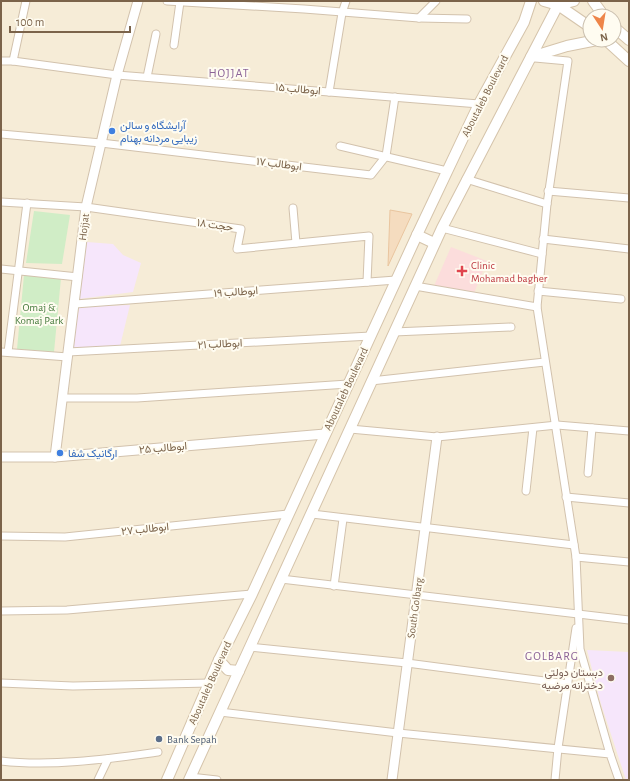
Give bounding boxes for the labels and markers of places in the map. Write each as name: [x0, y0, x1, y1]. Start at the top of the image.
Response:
place label: آرایشگاه و سالن زیبایی مردانه بهنام: [120, 120, 198, 146]
marker: آرایشگاه و سالن زیبایی مردانه بهنام: [107, 126, 117, 136]
place label: Clinic Mohamad bagher: [471, 260, 548, 284]
marker: Clinic Mohamad bagher: [456, 265, 468, 277]
marker: ارگانیک شفا: [55, 448, 65, 458]
place label: ارگانیک شفا: [68, 448, 117, 460]
place label: دبستان دولتی دخترانه مرضیه: [542, 667, 603, 692]
marker: دبستان دولتی دخترانه مرضیه: [606, 673, 616, 683]
marker: Bank Sepah: [154, 734, 164, 744]
place label: Bank Sepah: [167, 734, 217, 745]

